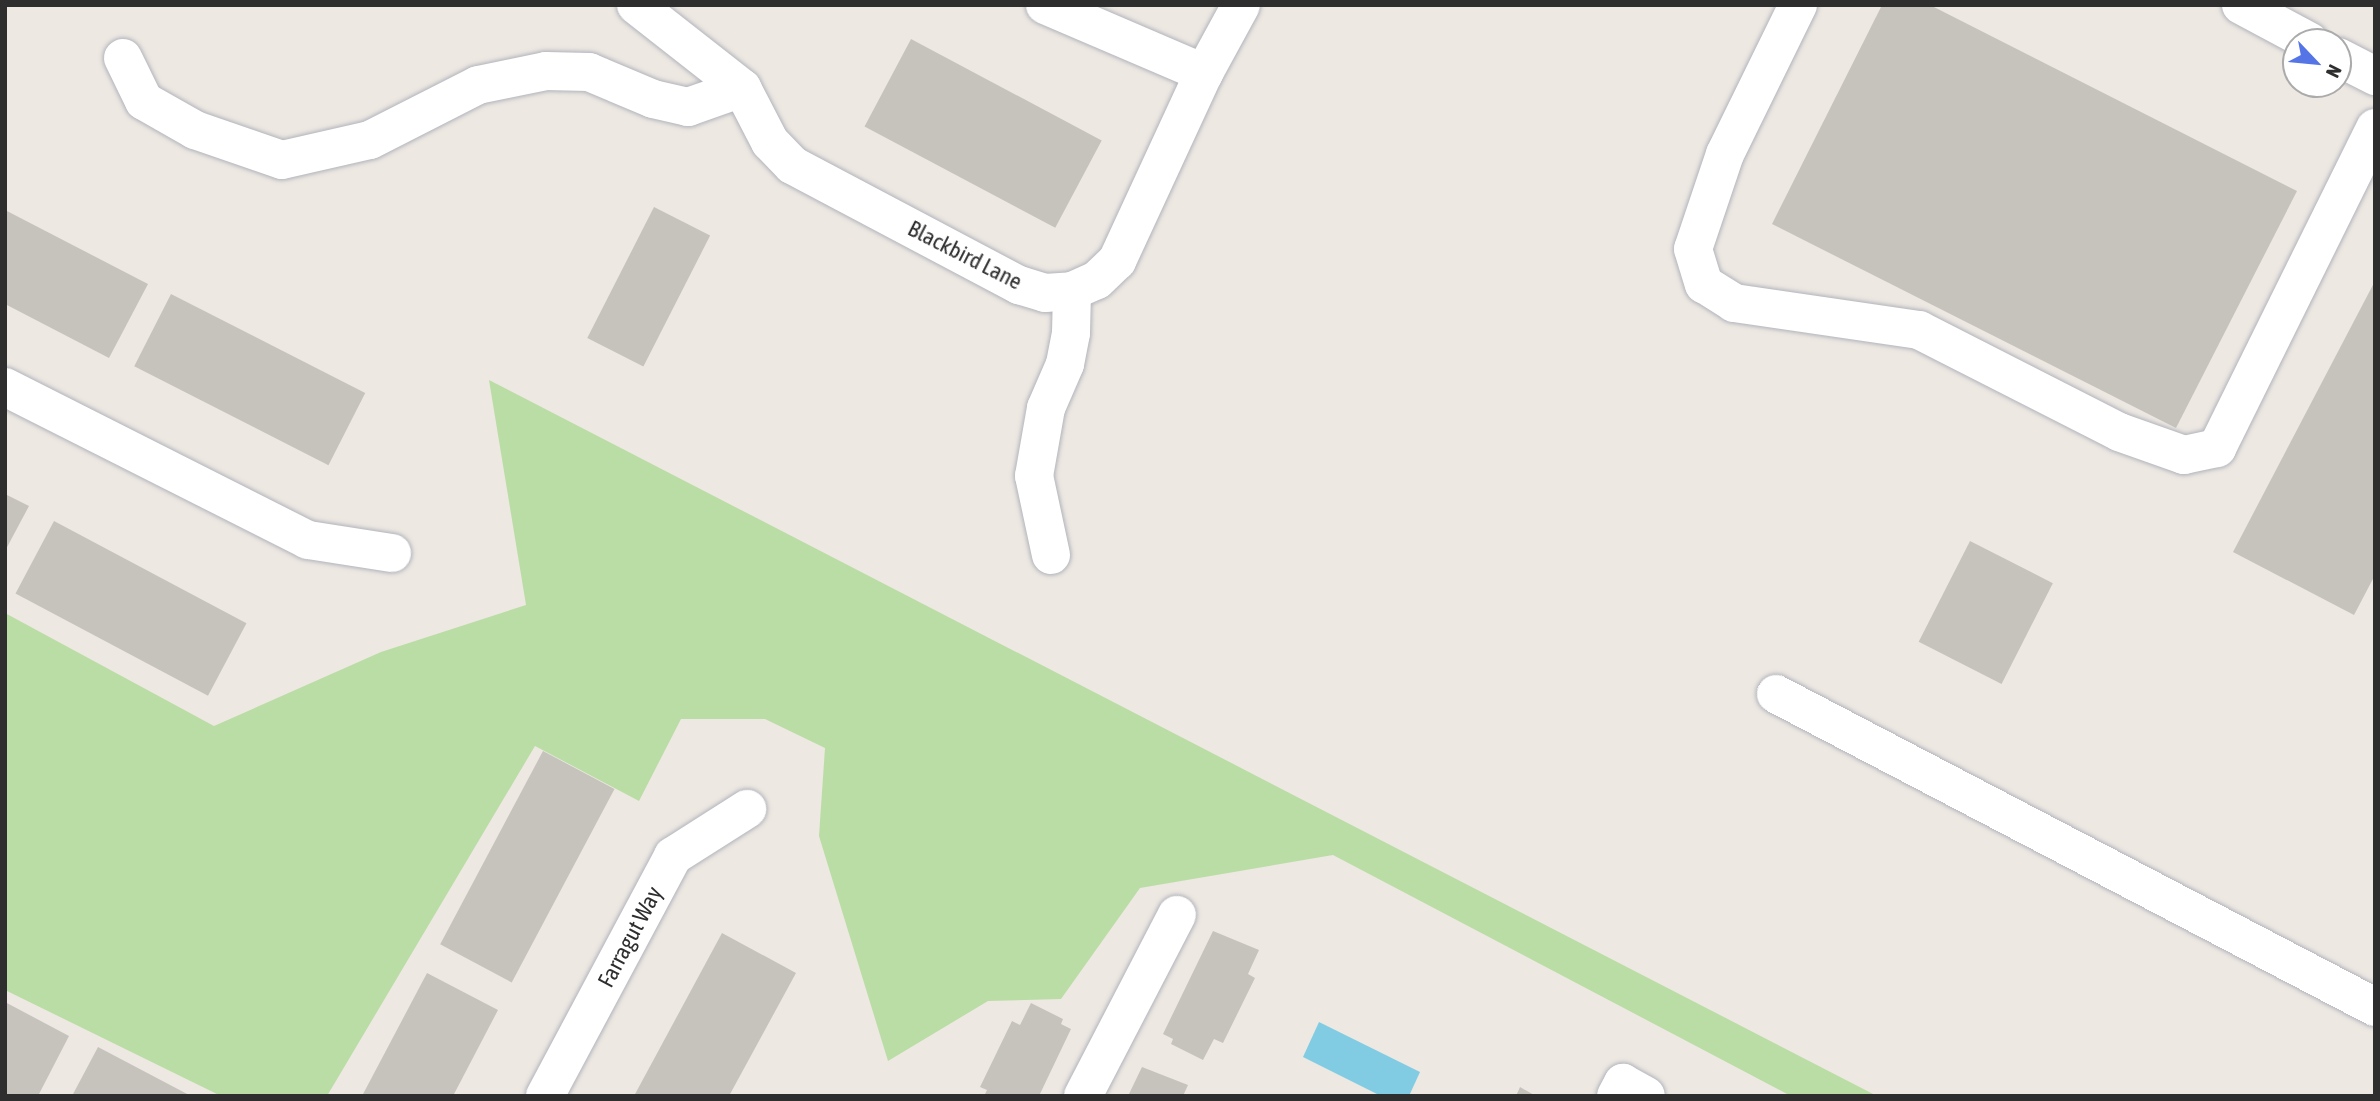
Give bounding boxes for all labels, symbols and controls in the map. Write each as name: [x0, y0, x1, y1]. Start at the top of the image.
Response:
north arrow: [2282, 28, 2352, 98]
text: N: [2322, 61, 2346, 81]
street label: Blackbird Lane: [903, 214, 1027, 296]
street label: Farragut Way: [592, 882, 668, 992]

